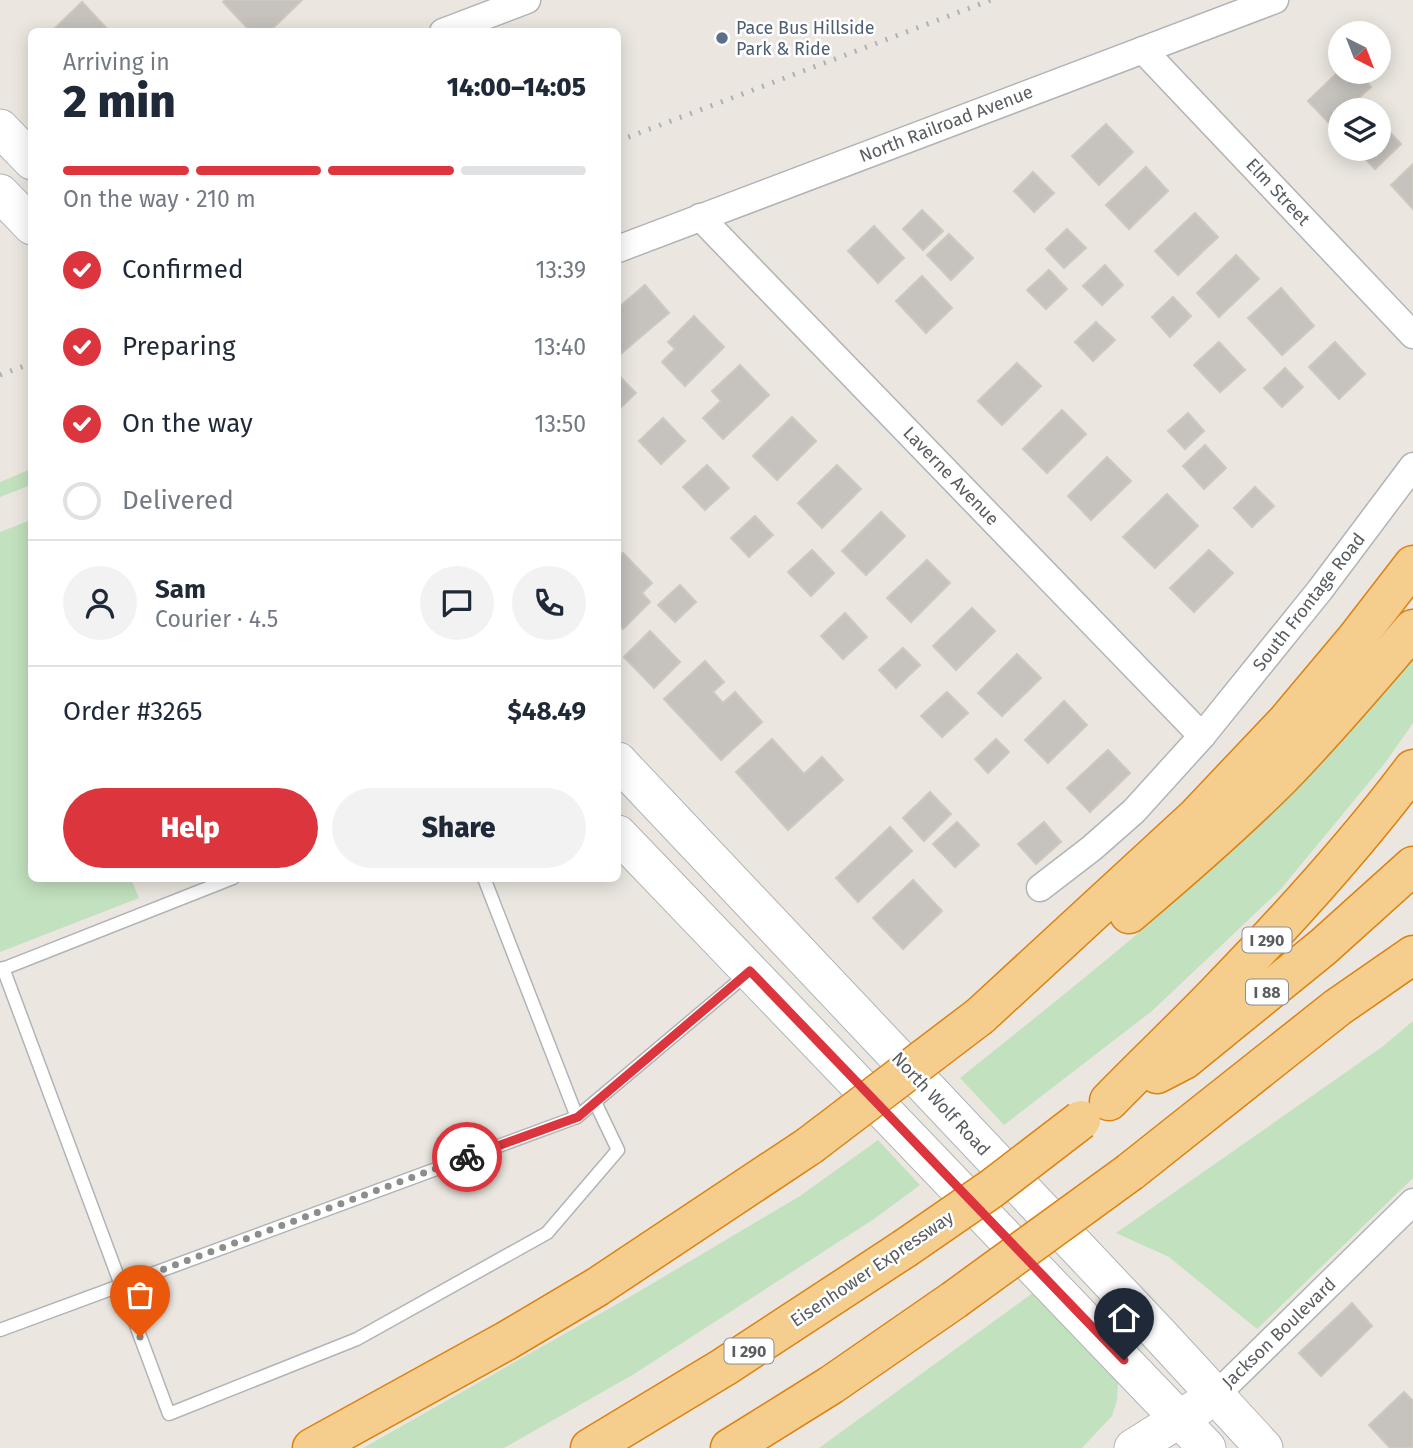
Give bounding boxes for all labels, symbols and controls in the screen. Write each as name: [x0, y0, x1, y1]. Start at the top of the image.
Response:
place label: Pace Bus Hillside Park & Ride: [736, 17, 875, 60]
north arrow: [1328, 21, 1391, 84]
map controls: [1328, 21, 1391, 161]
marker: Pace Bus Hillside Park & Ride: [714, 30, 730, 46]
text: Arriving in: [63, 48, 170, 76]
text: 14:00–14:05: [447, 72, 586, 103]
text: 2 min: [63, 74, 176, 129]
street label: North Railroad Avenue: [856, 81, 1036, 167]
button: layers: [1328, 98, 1391, 161]
street label: Elm Street: [1241, 154, 1315, 231]
text: On the way · 210 m: [63, 185, 256, 213]
icon: check: [63, 251, 101, 289]
text: Confirmed: [122, 254, 243, 285]
text: 13:39: [536, 256, 586, 284]
icon: check: [63, 328, 101, 366]
text: Preparing: [122, 331, 235, 362]
text: 13:40: [534, 333, 586, 361]
icon: check: [63, 405, 101, 443]
text: On the way: [122, 408, 253, 439]
text: 13:50: [535, 410, 586, 438]
street label: Laverne Avenue: [898, 422, 1004, 530]
text: Delivered: [122, 485, 234, 516]
street label: South Frontage Road: [1248, 528, 1370, 676]
button: person: [63, 566, 137, 640]
button: chat: [420, 566, 494, 640]
button: phone: [512, 566, 586, 640]
text: Sam: [155, 574, 206, 605]
text: Courier · 4.5: [155, 605, 278, 633]
text: Order #3265: [63, 696, 203, 727]
text: $48.49: [508, 696, 586, 727]
button: Help: [63, 788, 318, 868]
button: Share: [332, 788, 586, 868]
road number: I 290: [1242, 928, 1292, 952]
road number: I 88: [1246, 980, 1288, 1004]
street label: North Wolf Road: [887, 1047, 995, 1161]
courier: [432, 1122, 502, 1192]
icon: bike: [448, 1138, 486, 1176]
street label: Eisenhower Expressway: [786, 1206, 958, 1332]
pin: [110, 1265, 170, 1337]
street label: Jackson Boulevard: [1218, 1273, 1340, 1393]
icon: bag: [121, 1276, 159, 1314]
pin: [1094, 1288, 1154, 1360]
icon: home: [1105, 1299, 1143, 1337]
road number: I 290: [724, 1338, 774, 1364]

